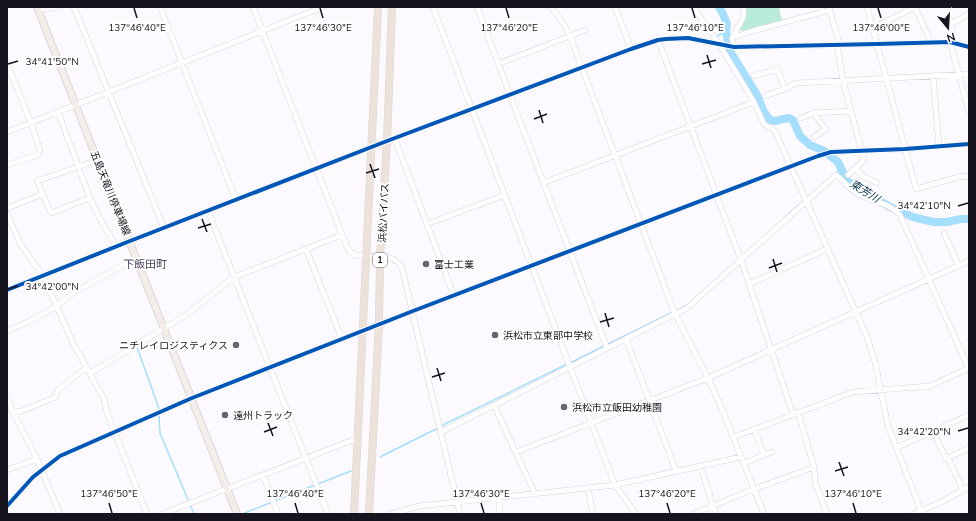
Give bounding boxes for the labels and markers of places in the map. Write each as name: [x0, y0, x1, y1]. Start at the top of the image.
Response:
place label: 富士工業: [434, 258, 474, 272]
marker: 富士工業: [421, 259, 431, 269]
place label: 浜松市立東部中学校: [503, 329, 593, 343]
marker: 浜松市立東部中学校: [490, 330, 500, 340]
place label: ニチレイロジスティクス: [119, 339, 228, 353]
marker: ニチレイロジスティクス: [231, 340, 241, 350]
place label: 浜松市立飯田幼稚園: [572, 401, 662, 415]
marker: 浜松市立飯田幼稚園: [559, 402, 569, 412]
place label: 遠州トラック: [233, 409, 293, 423]
marker: 遠州トラック: [220, 410, 230, 420]

